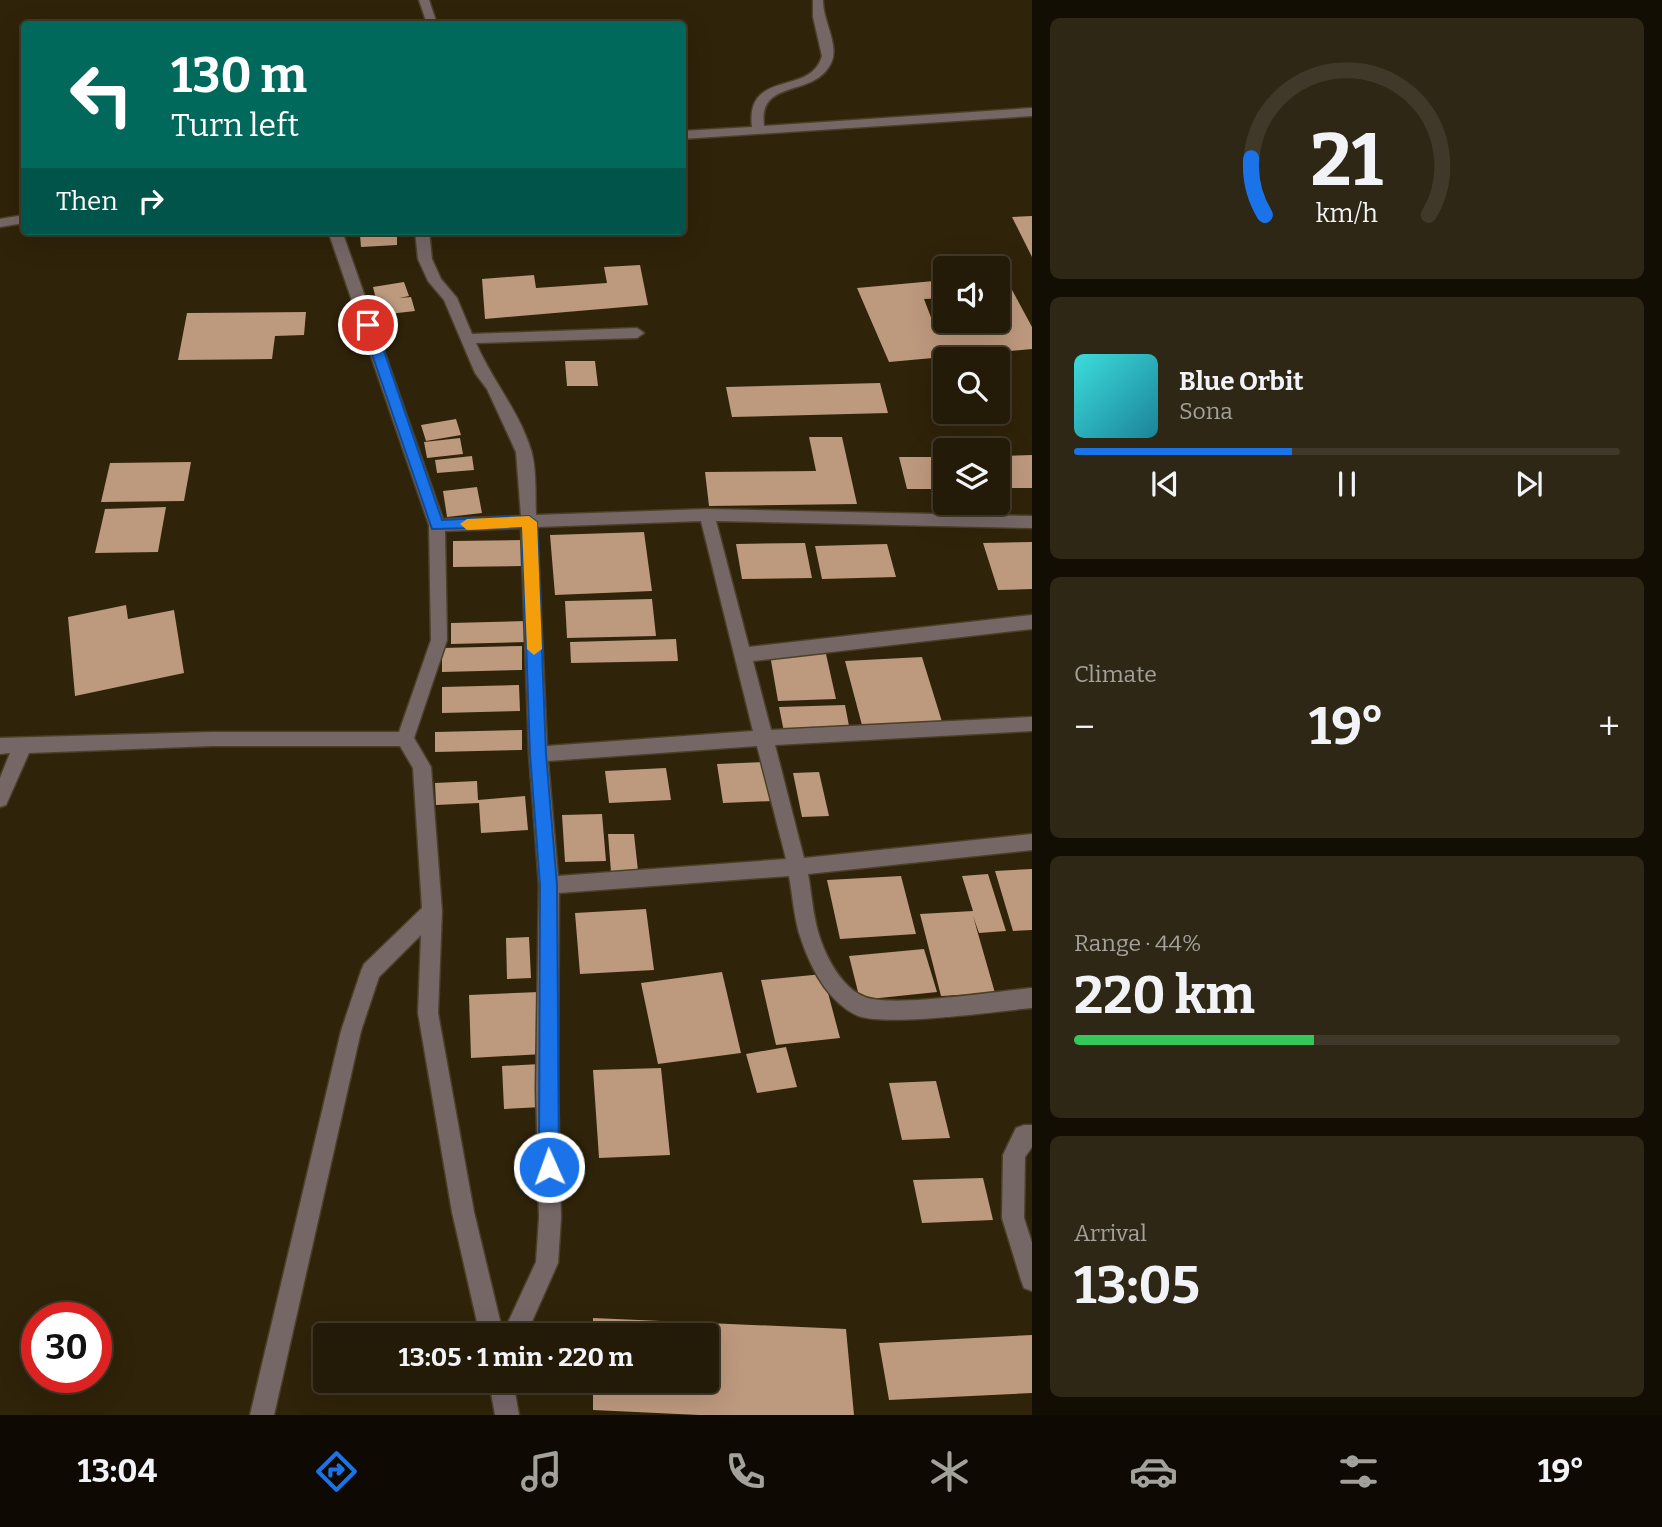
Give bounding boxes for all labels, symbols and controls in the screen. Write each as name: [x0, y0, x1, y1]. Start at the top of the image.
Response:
text: 130 m: [171, 46, 307, 105]
icon: left: [56, 49, 147, 140]
text: Turn left: [171, 106, 299, 144]
text: 21: [1311, 117, 1384, 204]
icon: right: [132, 182, 170, 220]
text: Then: [56, 186, 118, 217]
text: km/h: [1316, 199, 1378, 229]
map controls: [933, 256, 1010, 515]
button: sound: [933, 256, 1010, 333]
pin: [338, 295, 398, 355]
icon: arrive: [349, 306, 387, 344]
button: search: [933, 347, 1010, 424]
text: Blue Orbit: [1179, 366, 1303, 397]
text: Sona: [1179, 397, 1233, 425]
button: layers: [933, 438, 1010, 515]
icon: previous: [1146, 465, 1184, 503]
icon: pause: [1328, 465, 1366, 503]
icon: next: [1510, 465, 1548, 503]
text: Climate: [1074, 660, 1157, 688]
text: 19°: [1309, 695, 1384, 758]
text: −: [1074, 704, 1095, 750]
text: +: [1598, 704, 1620, 750]
text: Range · 44%: [1074, 929, 1202, 957]
text: 220 km: [1074, 964, 1255, 1027]
position arrow: [512, 1130, 586, 1204]
text: Arrival: [1074, 1219, 1147, 1247]
text: 13:05: [1074, 1254, 1200, 1317]
speed limit sign: 30: [21, 1302, 112, 1393]
text: 13:05 · 1 min · 220 m: [399, 1342, 633, 1373]
icon: directions: [312, 1447, 361, 1496]
icon: music: [517, 1447, 566, 1496]
icon: phone: [721, 1447, 770, 1496]
icon: climate: [925, 1447, 974, 1496]
icon: car: [1129, 1447, 1178, 1496]
icon: filters: [1334, 1447, 1383, 1496]
text: 13:04: [78, 1452, 157, 1490]
text: 19°: [1538, 1452, 1584, 1490]

